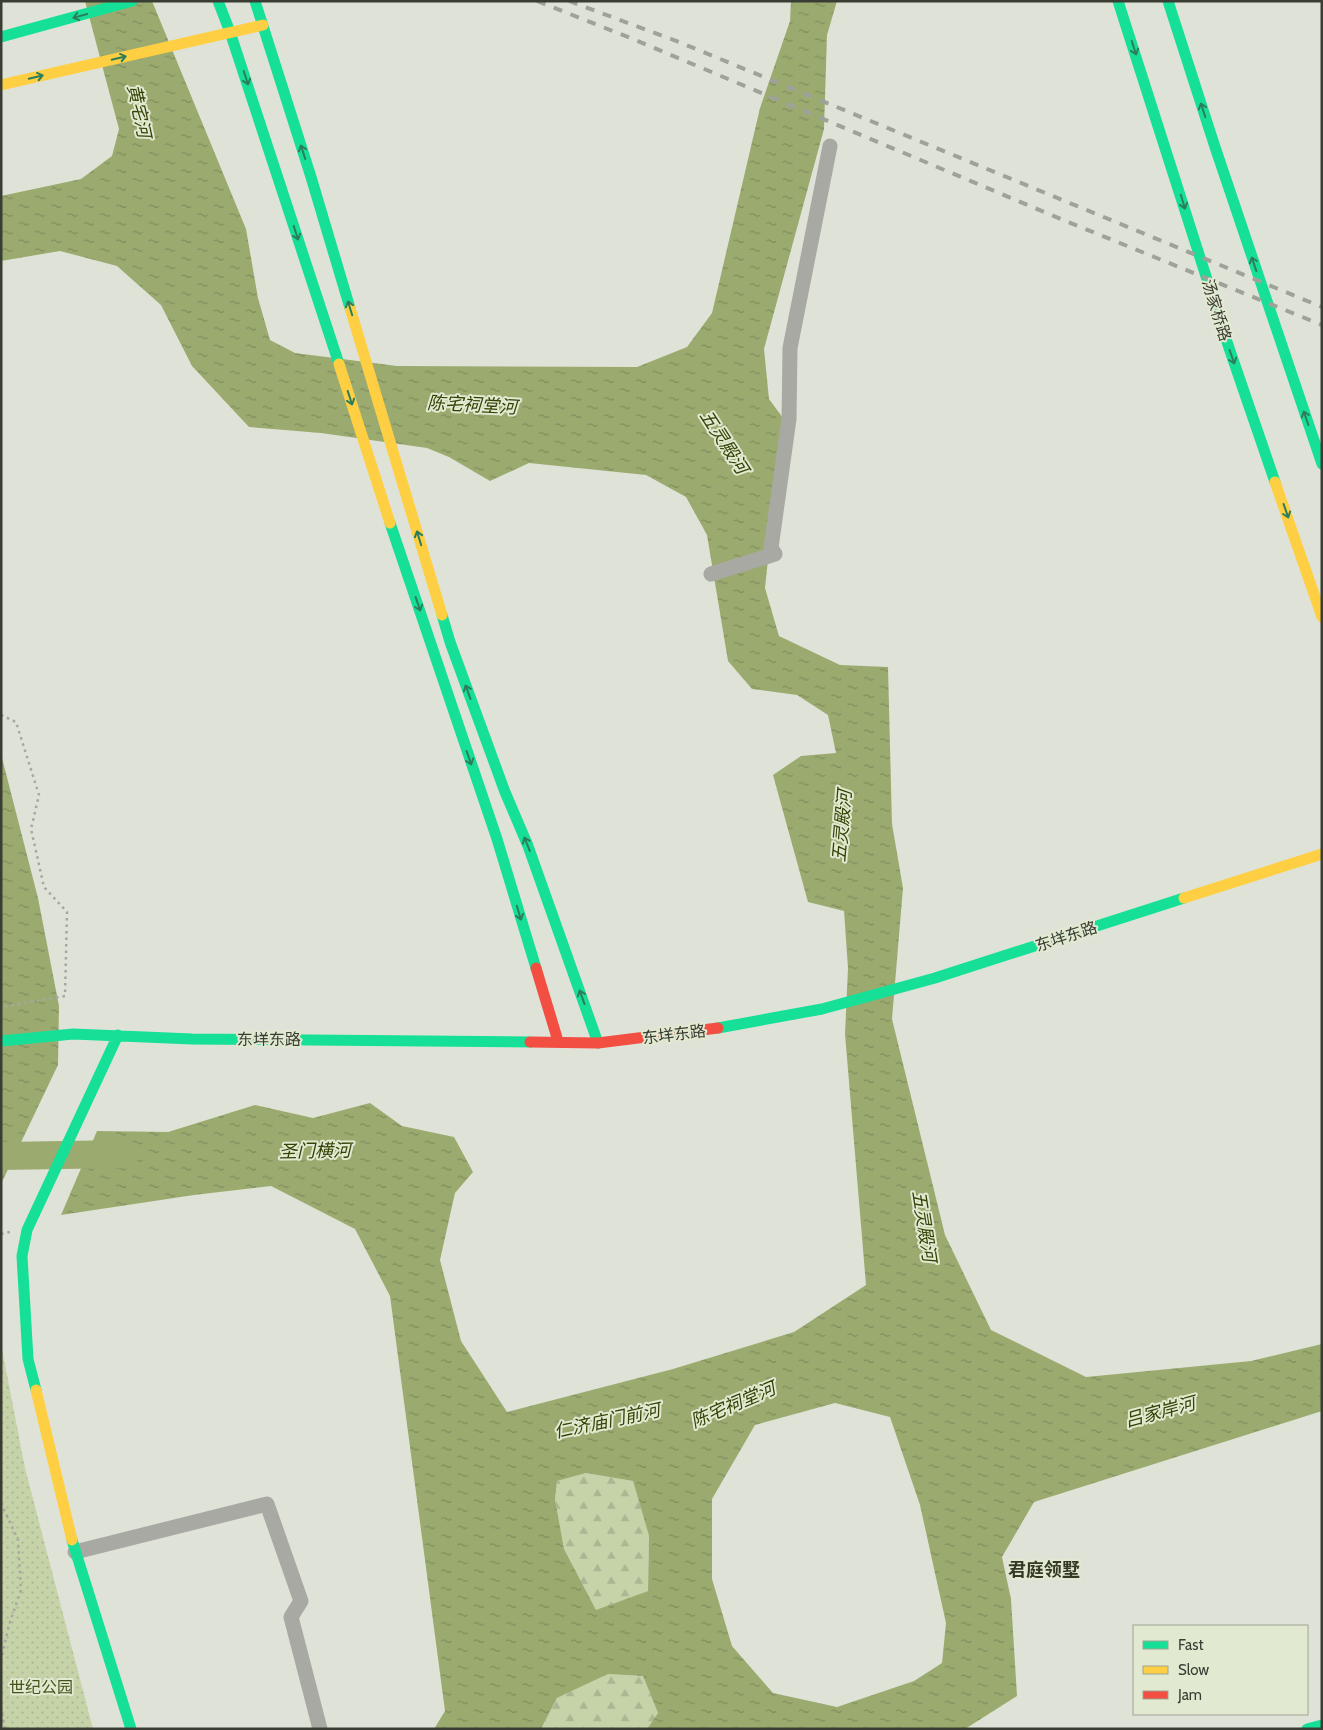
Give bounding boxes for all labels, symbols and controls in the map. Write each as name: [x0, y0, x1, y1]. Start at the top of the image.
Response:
one-way arrow: [72, 11, 88, 21]
one-way arrow: [1129, 39, 1139, 55]
one-way arrow: [111, 53, 127, 62]
one-way arrow: [241, 70, 251, 86]
one-way arrow: [28, 72, 44, 81]
water label: 黄宅河: [123, 82, 156, 143]
one-way arrow: [1197, 102, 1207, 118]
one-way arrow: [298, 144, 308, 160]
one-way arrow: [1179, 194, 1189, 210]
one-way arrow: [292, 225, 301, 240]
one-way arrow: [1249, 256, 1258, 272]
street label: 汤家桥路: [1198, 277, 1235, 344]
one-way arrow: [345, 300, 355, 316]
one-way arrow: [1228, 349, 1237, 364]
one-way arrow: [345, 390, 355, 406]
water label: 陈宅祠堂河: [426, 392, 521, 418]
water label: 五灵殿河: [695, 406, 754, 481]
one-way arrow: [1301, 410, 1310, 426]
one-way arrow: [1282, 502, 1291, 518]
one-way arrow: [413, 530, 423, 546]
one-way arrow: [414, 596, 423, 612]
one-way arrow: [463, 685, 472, 701]
one-way arrow: [465, 750, 475, 766]
water label: 五灵殿河: [828, 786, 856, 863]
one-way arrow: [522, 837, 531, 852]
one-way arrow: [514, 905, 524, 921]
street label: 东垟东路: [1033, 918, 1100, 955]
one-way arrow: [577, 990, 586, 1005]
street label: 东垟东路: [641, 1021, 707, 1048]
street label: 东垟东路: [237, 1030, 301, 1049]
water label: 圣门横河: [279, 1139, 354, 1163]
water label: 五灵殿河: [908, 1189, 941, 1266]
water label: 陈宅祠堂河: [687, 1376, 781, 1433]
water label: 吕家岸河: [1122, 1391, 1201, 1432]
water label: 仁济庙门前河: [552, 1398, 665, 1443]
district label: 君庭领墅: [1008, 1559, 1080, 1581]
legend: [1133, 1625, 1308, 1715]
text: Fast: [1178, 1636, 1203, 1654]
text: Slow: [1178, 1661, 1209, 1679]
park label: 世纪公园: [9, 1678, 73, 1697]
text: Jam: [1177, 1686, 1202, 1704]

